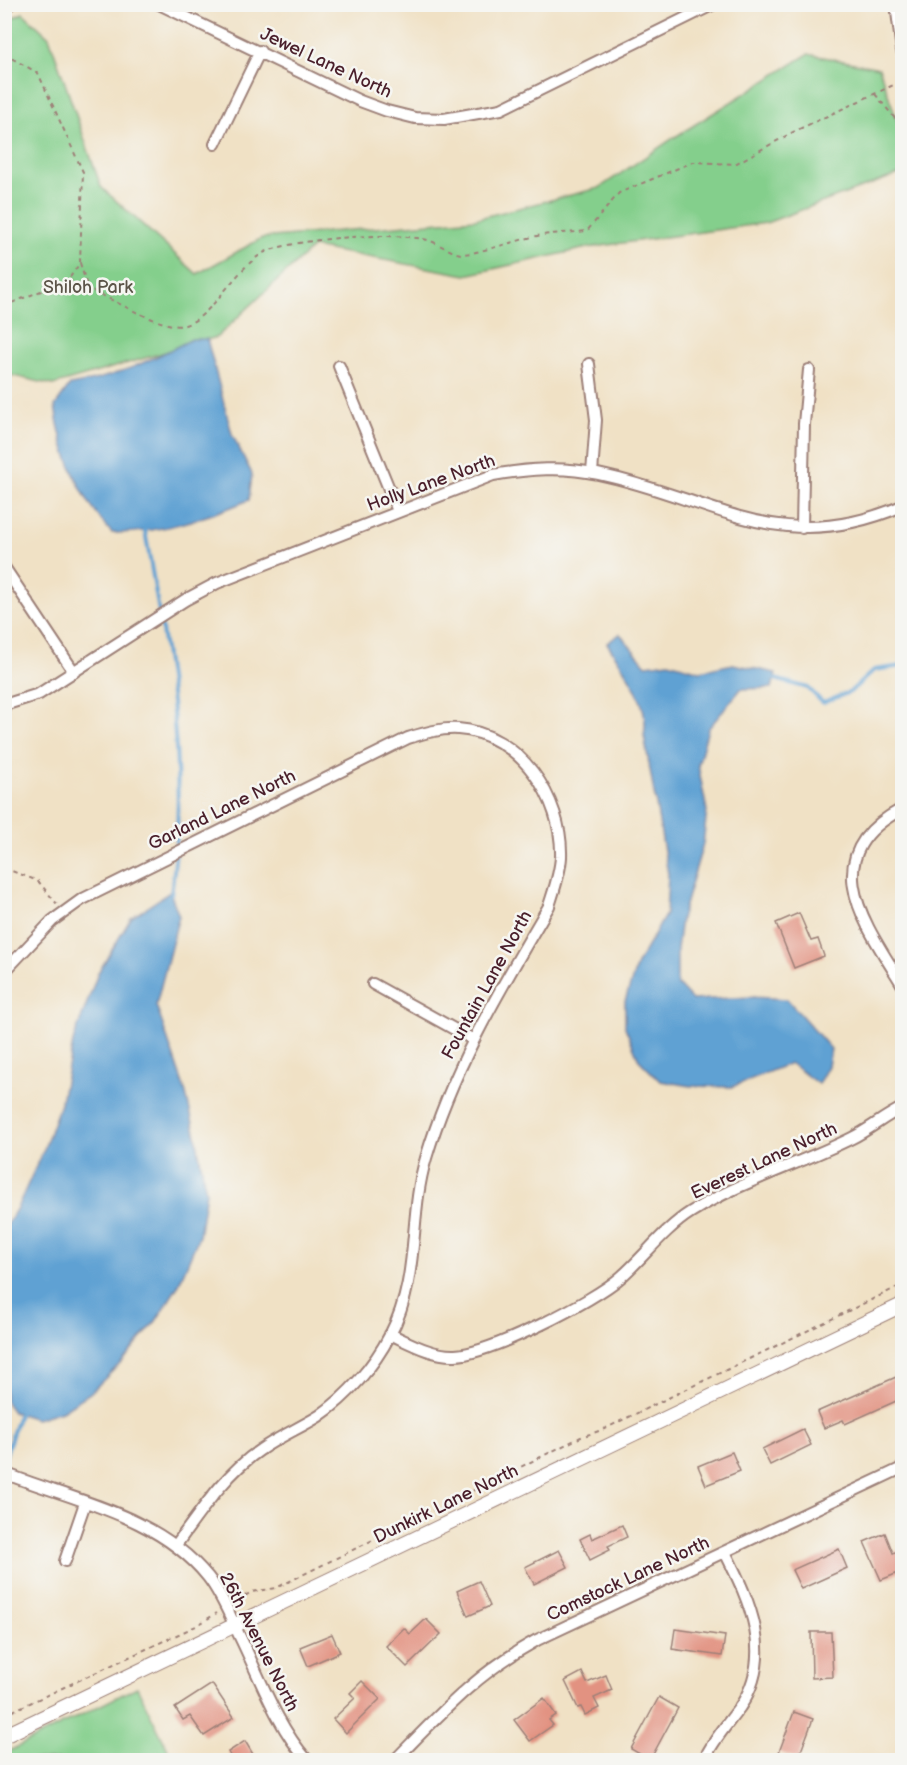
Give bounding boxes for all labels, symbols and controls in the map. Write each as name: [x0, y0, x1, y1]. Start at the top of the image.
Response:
street label: Jewel Lane North: [257, 23, 395, 103]
park label: Shiloh Park: [43, 277, 133, 298]
street label: Holly Lane North: [364, 450, 498, 516]
street label: Garland Lane North: [145, 765, 299, 855]
street label: Fountain Lane North: [437, 907, 537, 1063]
street label: Everest Lane North: [688, 1118, 840, 1204]
street label: Dunkirk Lane North: [370, 1460, 522, 1548]
street label: Comstock Lane North: [543, 1532, 713, 1626]
street label: 26th Avenue North: [215, 1569, 303, 1715]

